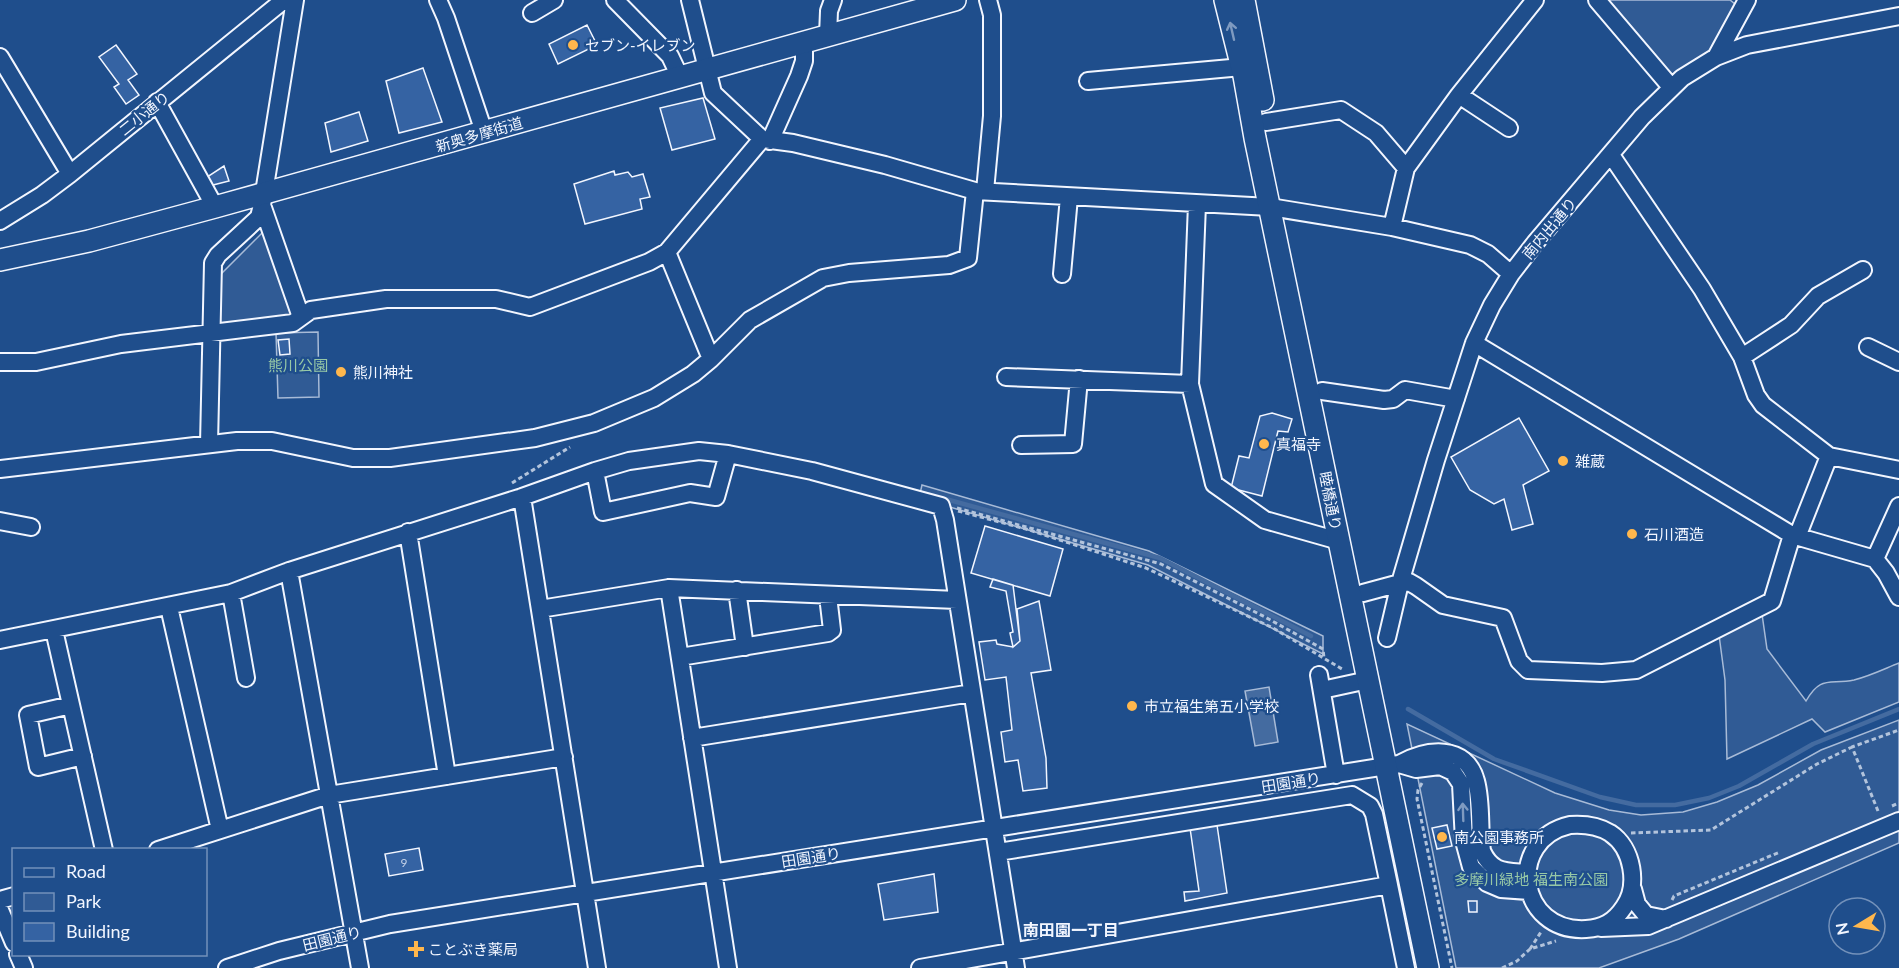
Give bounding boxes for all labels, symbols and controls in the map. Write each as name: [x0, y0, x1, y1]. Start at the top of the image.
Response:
one-way arrow: [1226, 22, 1237, 41]
place label: セブン-イレブン: [585, 36, 696, 54]
marker: セブン-イレブン: [566, 38, 580, 52]
street label: 二小通り: [115, 87, 173, 139]
street label: 新奥多摩街道: [433, 113, 525, 155]
street label: 南内出通り: [1518, 193, 1580, 263]
park label: 熊川公園: [268, 356, 328, 374]
place label: 熊川神社: [353, 363, 413, 381]
marker: 熊川神社: [334, 365, 348, 379]
place label: 真福寺: [1276, 435, 1321, 453]
marker: 真福寺: [1257, 437, 1271, 451]
place label: 雑蔵: [1575, 452, 1605, 470]
marker: 雑蔵: [1556, 454, 1570, 468]
street label: 睦橋通り: [1316, 470, 1346, 532]
place label: 石川酒造: [1644, 525, 1704, 543]
marker: 石川酒造: [1625, 527, 1639, 541]
place label: 市立福生第五小学校: [1144, 697, 1279, 715]
marker: 市立福生第五小学校: [1125, 699, 1139, 713]
street label: 田園通り: [1260, 768, 1322, 796]
one-way arrow: [1457, 802, 1469, 822]
place label: 南公園事務所: [1454, 828, 1544, 846]
marker: 南公園事務所: [1435, 830, 1449, 844]
street label: 田園通り: [780, 843, 842, 871]
legend: [12, 848, 207, 956]
house number: 9: [401, 855, 408, 870]
text: Road: [66, 860, 106, 882]
park label: 多摩川緑地 福生南公園: [1454, 870, 1608, 888]
text: Park: [66, 890, 102, 912]
north arrow: [1827, 896, 1887, 956]
text: Building: [66, 920, 130, 942]
district label: 南田園一丁目: [1023, 920, 1119, 939]
text: N: [1831, 921, 1852, 937]
street label: 田園通り: [301, 922, 363, 954]
place label: ことぶき薬局: [428, 940, 518, 958]
marker: ことぶき薬局: [409, 942, 423, 956]

